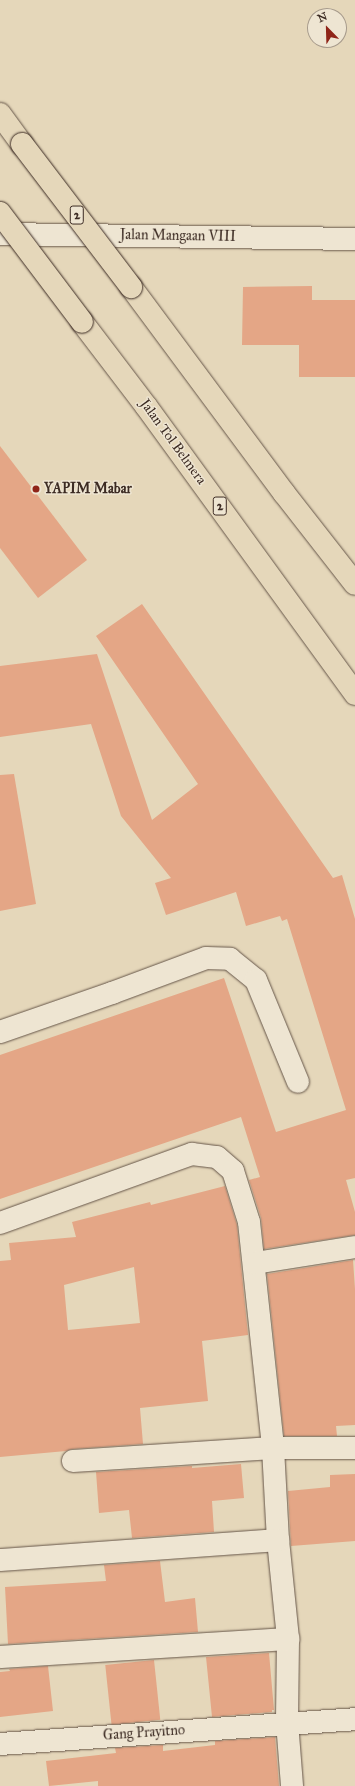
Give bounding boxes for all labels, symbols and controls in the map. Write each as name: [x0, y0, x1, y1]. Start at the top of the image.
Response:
north arrow: [307, 8, 347, 48]
text: N: [316, 10, 329, 25]
road number: 2: [69, 204, 85, 226]
street label: Jalan Mangaan VIII: [120, 227, 236, 245]
street label: Jalan Tol Belmera: [136, 396, 210, 488]
place label: YAPIM Mabar: [44, 481, 132, 497]
marker: YAPIM Mabar: [31, 484, 41, 494]
road number: 2: [212, 495, 228, 517]
street label: Gang Prayitno: [102, 1722, 186, 1744]

